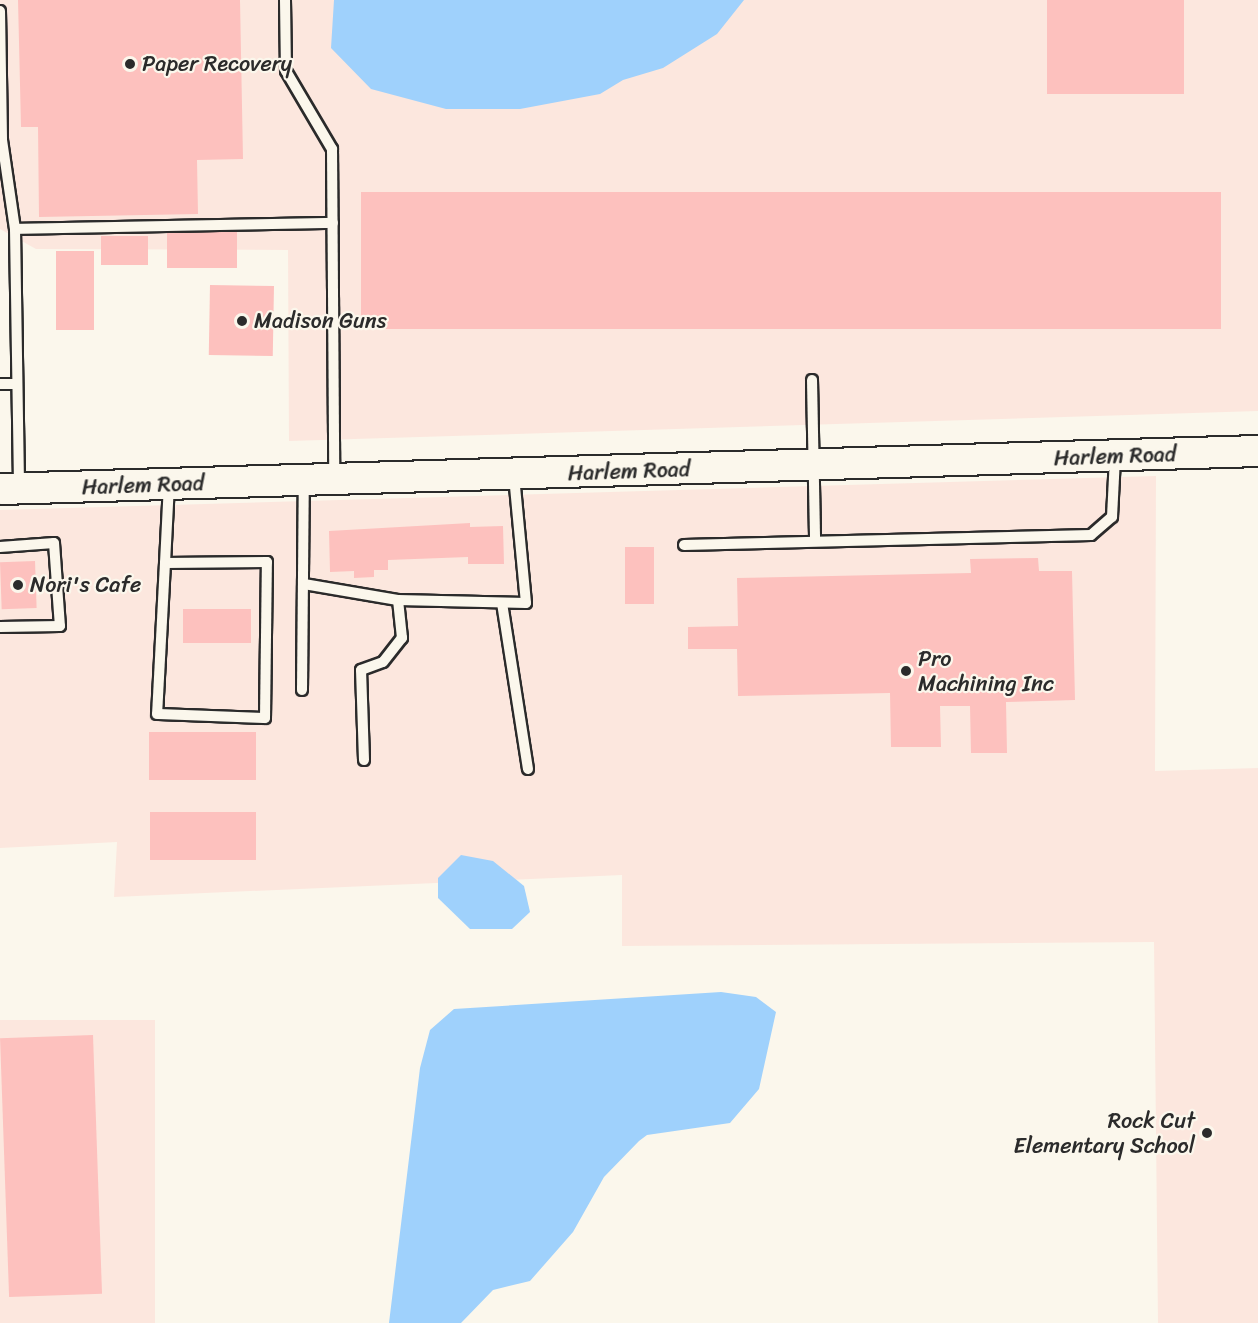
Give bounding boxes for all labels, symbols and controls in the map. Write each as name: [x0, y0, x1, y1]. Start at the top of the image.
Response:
place label: Paper Recovery: [142, 51, 292, 77]
marker: Paper Recovery: [123, 57, 137, 71]
place label: Madison Guns: [254, 308, 387, 334]
marker: Madison Guns: [235, 314, 249, 328]
street label: Harlem Road: [1053, 441, 1177, 471]
street label: Harlem Road: [567, 456, 691, 486]
street label: Harlem Road: [81, 470, 205, 500]
place label: Nori's Cafe: [30, 572, 141, 598]
marker: Nori's Cafe: [11, 578, 25, 592]
place label: Pro Machining Inc: [918, 645, 1054, 696]
marker: Pro Machining Inc: [899, 664, 913, 678]
place label: Rock Cut Elementary School: [1013, 1107, 1195, 1158]
marker: Rock Cut Elementary School: [1200, 1126, 1214, 1140]

